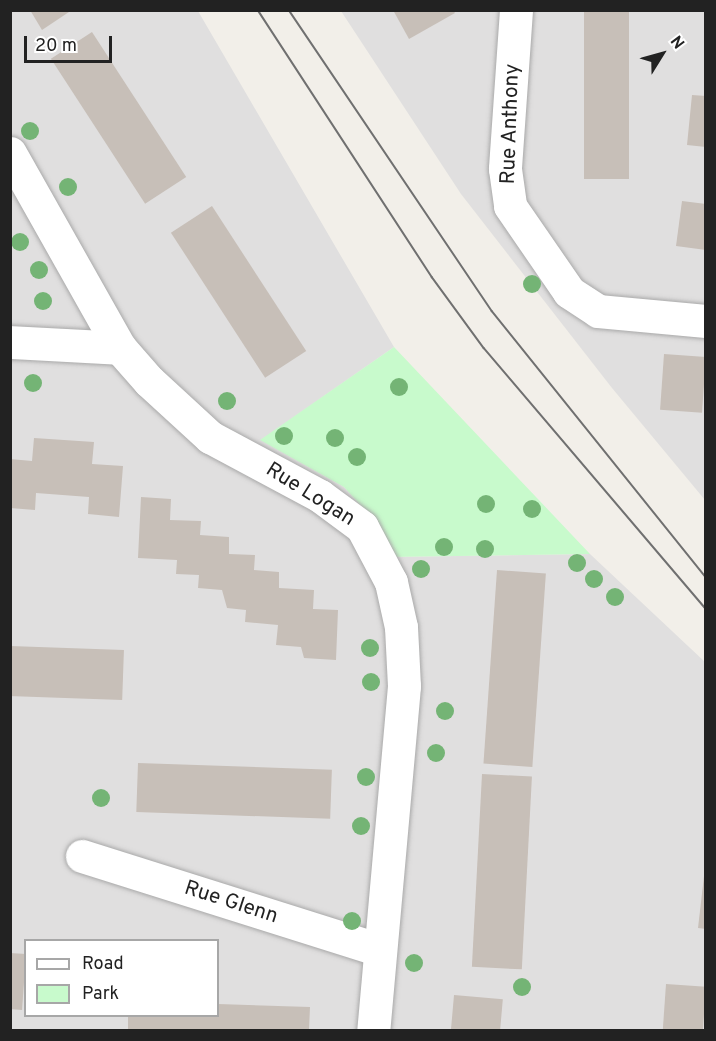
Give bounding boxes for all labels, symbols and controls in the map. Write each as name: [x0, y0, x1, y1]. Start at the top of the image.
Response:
scale bar: [27, 24, 116, 62]
north arrow: [632, 24, 692, 84]
text: N: [665, 33, 688, 54]
text: 20 m: [35, 35, 77, 58]
street label: Rue Anthony: [496, 63, 526, 185]
street label: Rue Logan: [261, 458, 359, 532]
street label: Rue Glenn: [181, 876, 281, 930]
legend: [24, 939, 219, 1017]
text: Road: [82, 953, 124, 976]
text: Park: [82, 983, 119, 1006]

